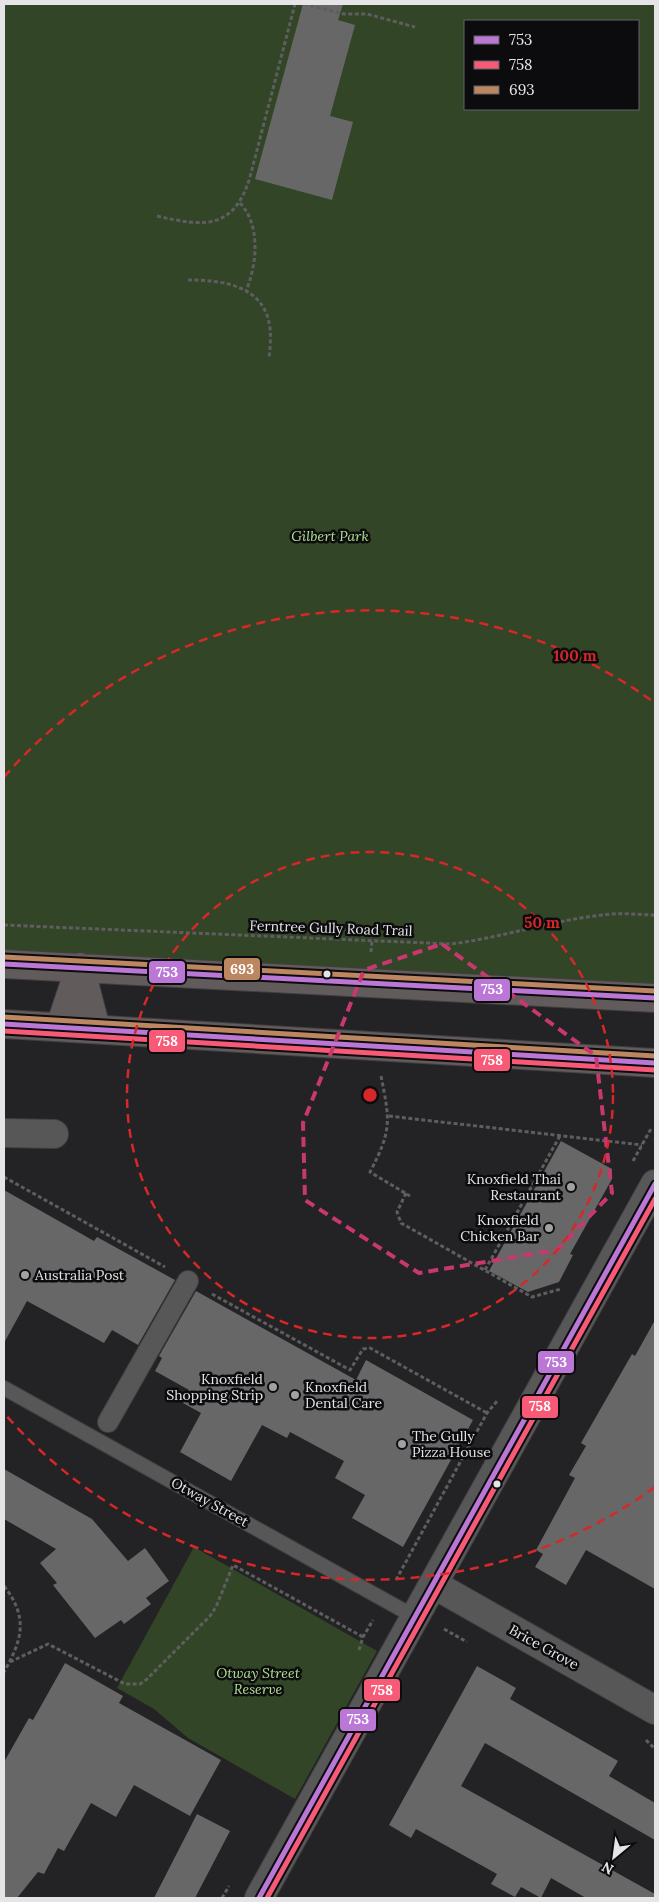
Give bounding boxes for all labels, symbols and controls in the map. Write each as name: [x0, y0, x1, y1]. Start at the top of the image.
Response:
legend: [464, 20, 639, 110]
text: 753: [509, 30, 532, 49]
text: 758: [509, 55, 533, 74]
text: 693: [509, 80, 535, 99]
park label: Gilbert Park: [291, 527, 369, 545]
text: 100 m: [554, 646, 597, 665]
text: 50 m: [524, 913, 560, 932]
street label: Ferntree Gully Road Trail: [249, 916, 413, 940]
line badge: 693: [223, 957, 261, 981]
line badge: 753: [148, 960, 186, 984]
text: 693: [230, 960, 254, 978]
text: 753: [156, 963, 178, 981]
unlabelled marker: [322, 969, 332, 979]
line badge: 753: [473, 978, 511, 1002]
text: 753: [481, 980, 503, 998]
line badge: 758: [148, 1029, 186, 1053]
text: 758: [156, 1032, 178, 1050]
line badge: 758: [473, 1048, 511, 1072]
text: 758: [481, 1051, 503, 1069]
centre of rings: [361, 1086, 379, 1104]
place label: Knoxfield Thai Restaurant: [467, 1170, 562, 1204]
marker: Knoxfield Thai Restaurant: [565, 1181, 577, 1193]
place label: Knoxfield Chicken Bar: [460, 1211, 539, 1245]
marker: Knoxfield Chicken Bar: [543, 1222, 555, 1234]
place label: Australia Post: [34, 1266, 125, 1284]
marker: Australia Post: [19, 1269, 31, 1281]
line badge: 753: [537, 1350, 575, 1374]
text: 753: [545, 1353, 567, 1371]
place label: Knoxfield Shopping Strip: [166, 1370, 263, 1404]
place label: Knoxfield Dental Care: [305, 1378, 382, 1412]
marker: Knoxfield Shopping Strip: [267, 1381, 279, 1393]
marker: Knoxfield Dental Care: [289, 1389, 301, 1401]
line badge: 758: [521, 1395, 559, 1419]
text: 758: [529, 1397, 551, 1415]
place label: The Gully Pizza House: [412, 1427, 491, 1461]
marker: The Gully Pizza House: [396, 1438, 408, 1450]
street label: Otway Street: [168, 1473, 252, 1531]
unlabelled marker: [492, 1479, 502, 1489]
street label: Brice Grove: [506, 1621, 582, 1674]
park label: Otway Street Reserve: [216, 1664, 301, 1698]
line badge: 758: [363, 1678, 401, 1702]
text: 758: [371, 1681, 393, 1699]
line badge: 753: [339, 1708, 377, 1732]
text: 753: [347, 1710, 369, 1728]
north arrow: [589, 1832, 639, 1882]
text: N: [598, 1858, 617, 1879]

